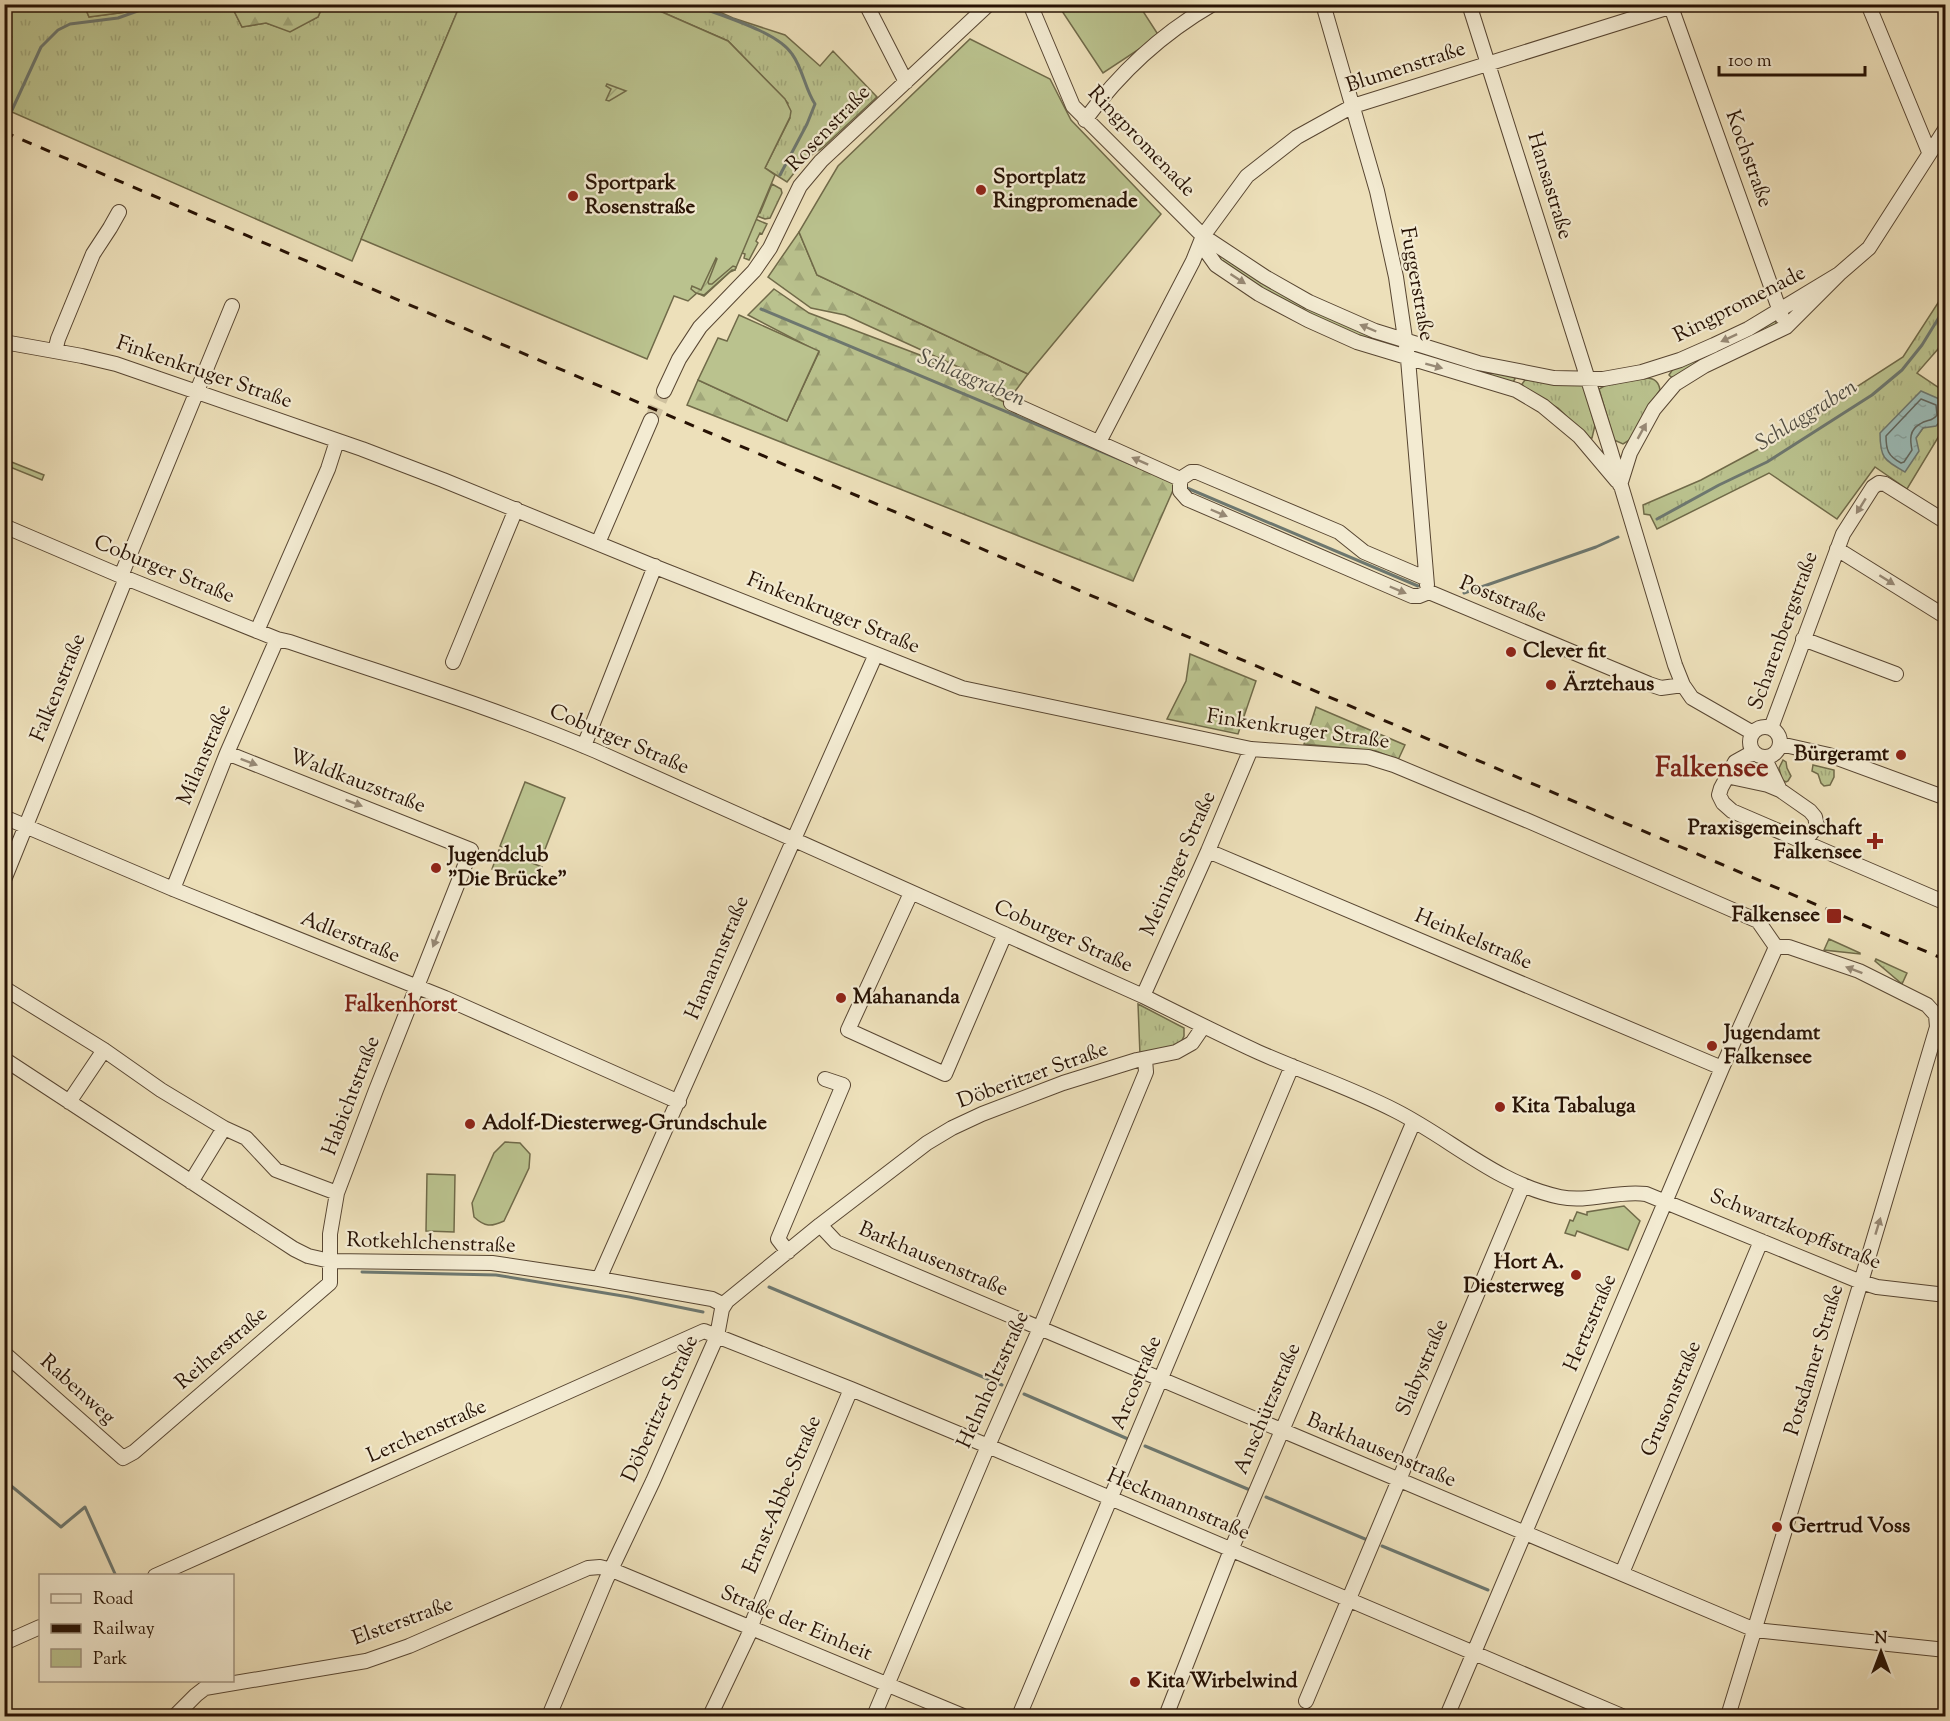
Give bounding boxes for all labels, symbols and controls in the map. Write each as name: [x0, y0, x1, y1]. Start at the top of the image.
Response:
street label: Blumenstraße: [1342, 35, 1470, 101]
scale bar: [1719, 39, 1864, 77]
text: 100 m: [1728, 49, 1772, 75]
street label: Rosenstraße: [780, 79, 878, 179]
street label: Ringpromenade: [1080, 80, 1202, 204]
street label: Kochstraße: [1717, 106, 1779, 212]
street label: Hansastraße: [1519, 129, 1579, 243]
place label: Sportplatz Ringpromenade: [993, 163, 1138, 217]
place label: Sportpark Rosenstraße: [585, 169, 695, 223]
marker: Sportplatz Ringpromenade: [974, 183, 988, 197]
marker: Sportpark Rosenstraße: [566, 189, 580, 203]
street label: Fuggerstraße: [1391, 225, 1441, 343]
street label: Ringpromenade: [1669, 259, 1811, 351]
one-way arrow: [1230, 274, 1246, 285]
one-way arrow: [1359, 323, 1377, 333]
street label: Finkenkruger Straße: [112, 329, 296, 417]
one-way arrow: [1719, 333, 1737, 343]
water label: Schlaggraben: [912, 342, 1030, 416]
one-way arrow: [1426, 362, 1444, 371]
water label: Schlaggraben: [1750, 372, 1864, 460]
one-way arrow: [1637, 422, 1647, 439]
one-way arrow: [1131, 456, 1148, 465]
one-way arrow: [1856, 498, 1867, 514]
one-way arrow: [1210, 509, 1228, 518]
street label: Coburger Straße: [89, 528, 239, 612]
street label: Scharenbergstraße: [1741, 548, 1827, 714]
street label: Finkenkruger Straße: [742, 566, 924, 662]
street label: Poststraße: [1455, 569, 1551, 631]
one-way arrow: [1878, 575, 1895, 586]
one-way arrow: [1390, 585, 1408, 595]
street label: Falkenstraße: [24, 629, 94, 747]
place label: Clever fit: [1523, 637, 1607, 667]
marker: Clever fit: [1504, 645, 1518, 659]
place label: Ärztehaus: [1563, 670, 1654, 700]
marker: Ärztehaus: [1544, 678, 1558, 692]
street label: Coburger Straße: [544, 697, 694, 783]
street label: Milanstraße: [170, 700, 240, 810]
street label: Finkenkruger Straße: [1205, 702, 1391, 758]
place label: Bürgeramt: [1794, 740, 1890, 770]
street label: Waldkauzstraße: [284, 742, 430, 822]
marker: Bürgeramt: [1894, 748, 1908, 762]
district label: Falkensee: [1655, 750, 1769, 789]
one-way arrow: [240, 758, 258, 767]
street label: Meininger Straße: [1134, 787, 1224, 941]
one-way arrow: [346, 799, 364, 809]
place label: Praxisgemeinschaft Falkensee: [1688, 814, 1863, 868]
marker: Praxisgemeinschaft Falkensee: [1866, 832, 1884, 850]
place label: Jugendclub "Die Brücke": [446, 841, 567, 895]
marker: Jugendclub "Die Brücke": [429, 861, 443, 875]
street label: Hamannstraße: [678, 891, 758, 1025]
street label: Coburger Straße: [989, 893, 1137, 981]
place label: Falkensee: [1732, 901, 1820, 931]
street label: Heinkelstraße: [1410, 902, 1536, 978]
street label: Adlerstraße: [296, 904, 404, 972]
marker: Falkensee: [1825, 907, 1843, 925]
one-way arrow: [431, 930, 440, 948]
one-way arrow: [1845, 965, 1863, 974]
place label: Mahananda: [853, 983, 960, 1013]
district label: Falkenhorst: [345, 990, 458, 1022]
marker: Mahananda: [834, 991, 848, 1005]
place label: Jugendamt Falkensee: [1722, 1019, 1821, 1073]
street label: Habichtstraße: [315, 1032, 389, 1160]
street label: Döberitzer Straße: [954, 1035, 1112, 1117]
marker: Jugendamt Falkensee: [1705, 1039, 1719, 1053]
place label: Kita Tabaluga: [1512, 1092, 1636, 1122]
marker: Kita Tabaluga: [1493, 1100, 1507, 1114]
place label: Adolf-Diesterweg-Grundschule: [482, 1109, 767, 1139]
marker: Adolf-Diesterweg-Grundschule: [463, 1117, 477, 1131]
street label: Schwartzkopffstraße: [1705, 1182, 1885, 1278]
street label: Barkhausenstraße: [854, 1215, 1012, 1305]
one-way arrow: [1874, 1217, 1883, 1235]
street label: Rotkehlchenstraße: [346, 1226, 516, 1262]
place label: Hort A. Diesterweg: [1463, 1248, 1565, 1302]
marker: Hort A. Diesterweg: [1569, 1268, 1583, 1282]
street label: Hertzstraße: [1557, 1270, 1625, 1376]
street label: Potsdamer Straße: [1778, 1281, 1852, 1439]
street label: Reiherstraße: [169, 1300, 275, 1398]
street label: Helmholtzstraße: [950, 1306, 1038, 1454]
street label: Slabystraße: [1389, 1315, 1457, 1421]
street label: Döberitzer Straße: [615, 1331, 707, 1487]
street label: Arcostraße: [1104, 1331, 1170, 1435]
street label: Grusonstraße: [1634, 1336, 1710, 1462]
street label: Anschützstraße: [1227, 1339, 1309, 1479]
street label: Rabenweg: [32, 1348, 122, 1432]
street label: Lerchenstraße: [362, 1392, 492, 1472]
street label: Barkhausenstraße: [1302, 1406, 1460, 1496]
street label: Ernst-Abbe-Straße: [736, 1411, 830, 1579]
street label: Heckmannstraße: [1102, 1461, 1254, 1549]
place label: Gertrud Voss: [1789, 1512, 1910, 1542]
marker: Gertrud Voss: [1770, 1520, 1784, 1534]
legend: [39, 1574, 234, 1682]
street label: Straße der Einheit: [715, 1578, 877, 1670]
text: Road: [93, 1587, 133, 1613]
street label: Elsterstraße: [348, 1590, 458, 1654]
text: Railway: [93, 1617, 155, 1643]
north arrow: [1851, 1622, 1911, 1682]
text: N: [1875, 1628, 1888, 1651]
text: Park: [93, 1647, 128, 1673]
place label: Kita Wirbelwind: [1147, 1667, 1298, 1697]
marker: Kita Wirbelwind: [1128, 1675, 1142, 1689]

